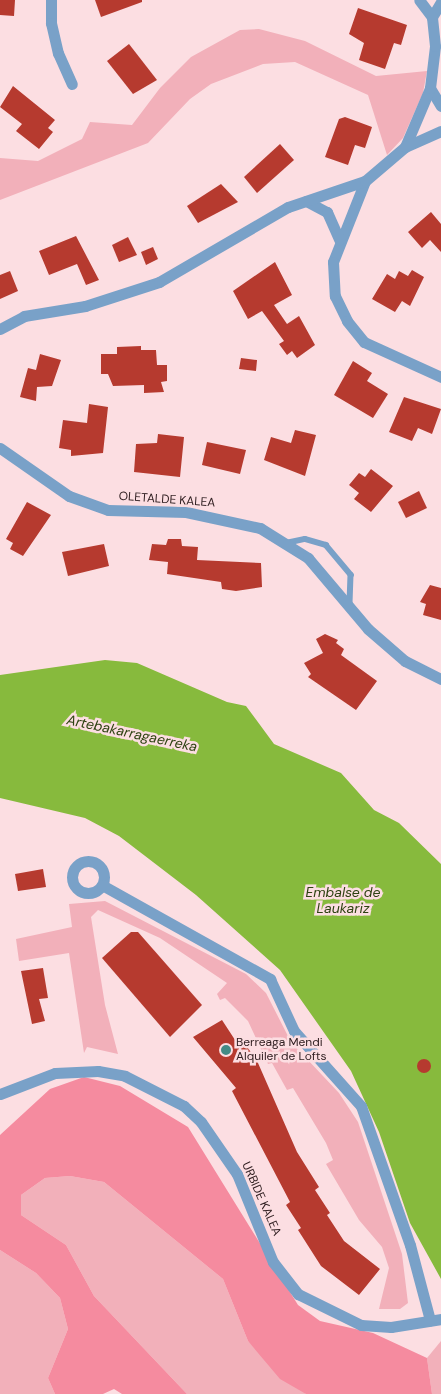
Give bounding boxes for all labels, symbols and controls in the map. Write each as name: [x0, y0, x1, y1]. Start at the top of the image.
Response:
street label: OLETALDE KALEA: [118, 489, 216, 511]
water label: Artebakarragaerreka: [65, 711, 199, 755]
water label: Embalse de Laukariz: [306, 884, 380, 916]
place label: Berreaga Mendi Alquiler de Lofts: [236, 1036, 327, 1064]
marker: Berreaga Mendi Alquiler de Lofts: [220, 1044, 232, 1056]
street label: URBIDE KALEA: [238, 1160, 284, 1238]

